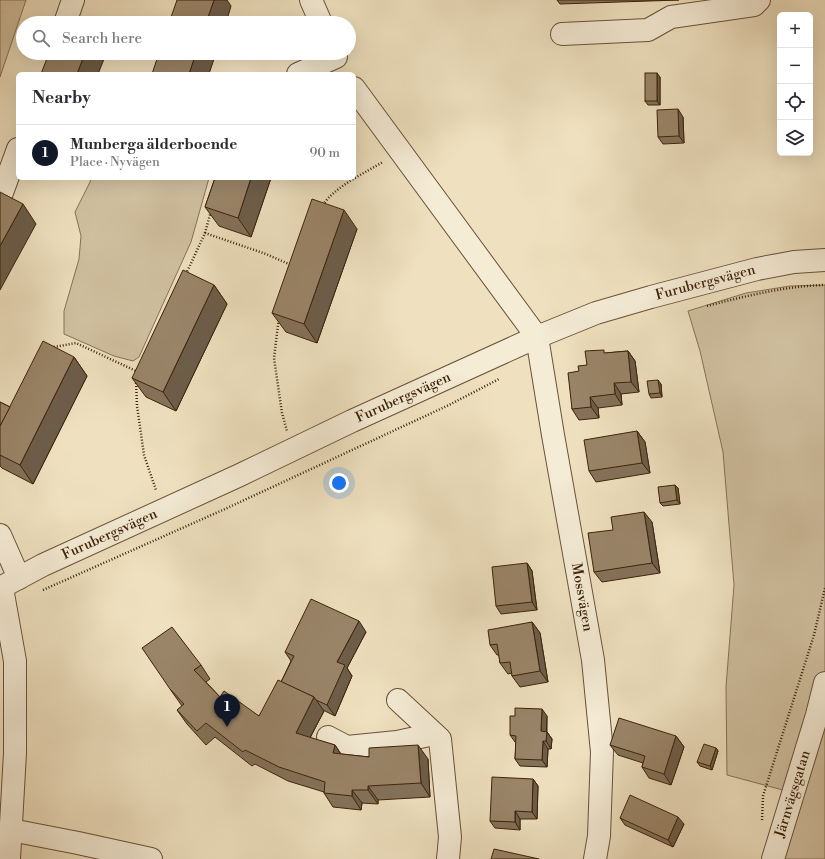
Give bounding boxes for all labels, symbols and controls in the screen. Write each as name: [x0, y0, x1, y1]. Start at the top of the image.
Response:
map controls: [777, 12, 813, 156]
button: +: [777, 12, 813, 48]
search box: [16, 16, 356, 60]
icon: search: [30, 27, 52, 49]
text: Search here: [62, 29, 142, 48]
button: −: [777, 48, 813, 84]
button: locate: [777, 84, 813, 120]
text: Nearby: [32, 87, 91, 109]
button: layers: [777, 120, 813, 156]
text: Munberga älderboende: [70, 135, 237, 154]
text: 1: [42, 145, 48, 161]
text: 90 m: [309, 145, 340, 161]
text: Place · Nyvägen: [70, 154, 160, 170]
street label: Furubergsvägen: [653, 261, 758, 304]
street label: Furubergsvägen: [353, 368, 454, 427]
your location: [329, 473, 349, 493]
street label: Furubergsvägen: [59, 505, 161, 564]
street label: Mossvägen: [567, 561, 597, 634]
pin: 1: [214, 694, 240, 727]
street label: Järnvägsgatan: [771, 748, 815, 841]

